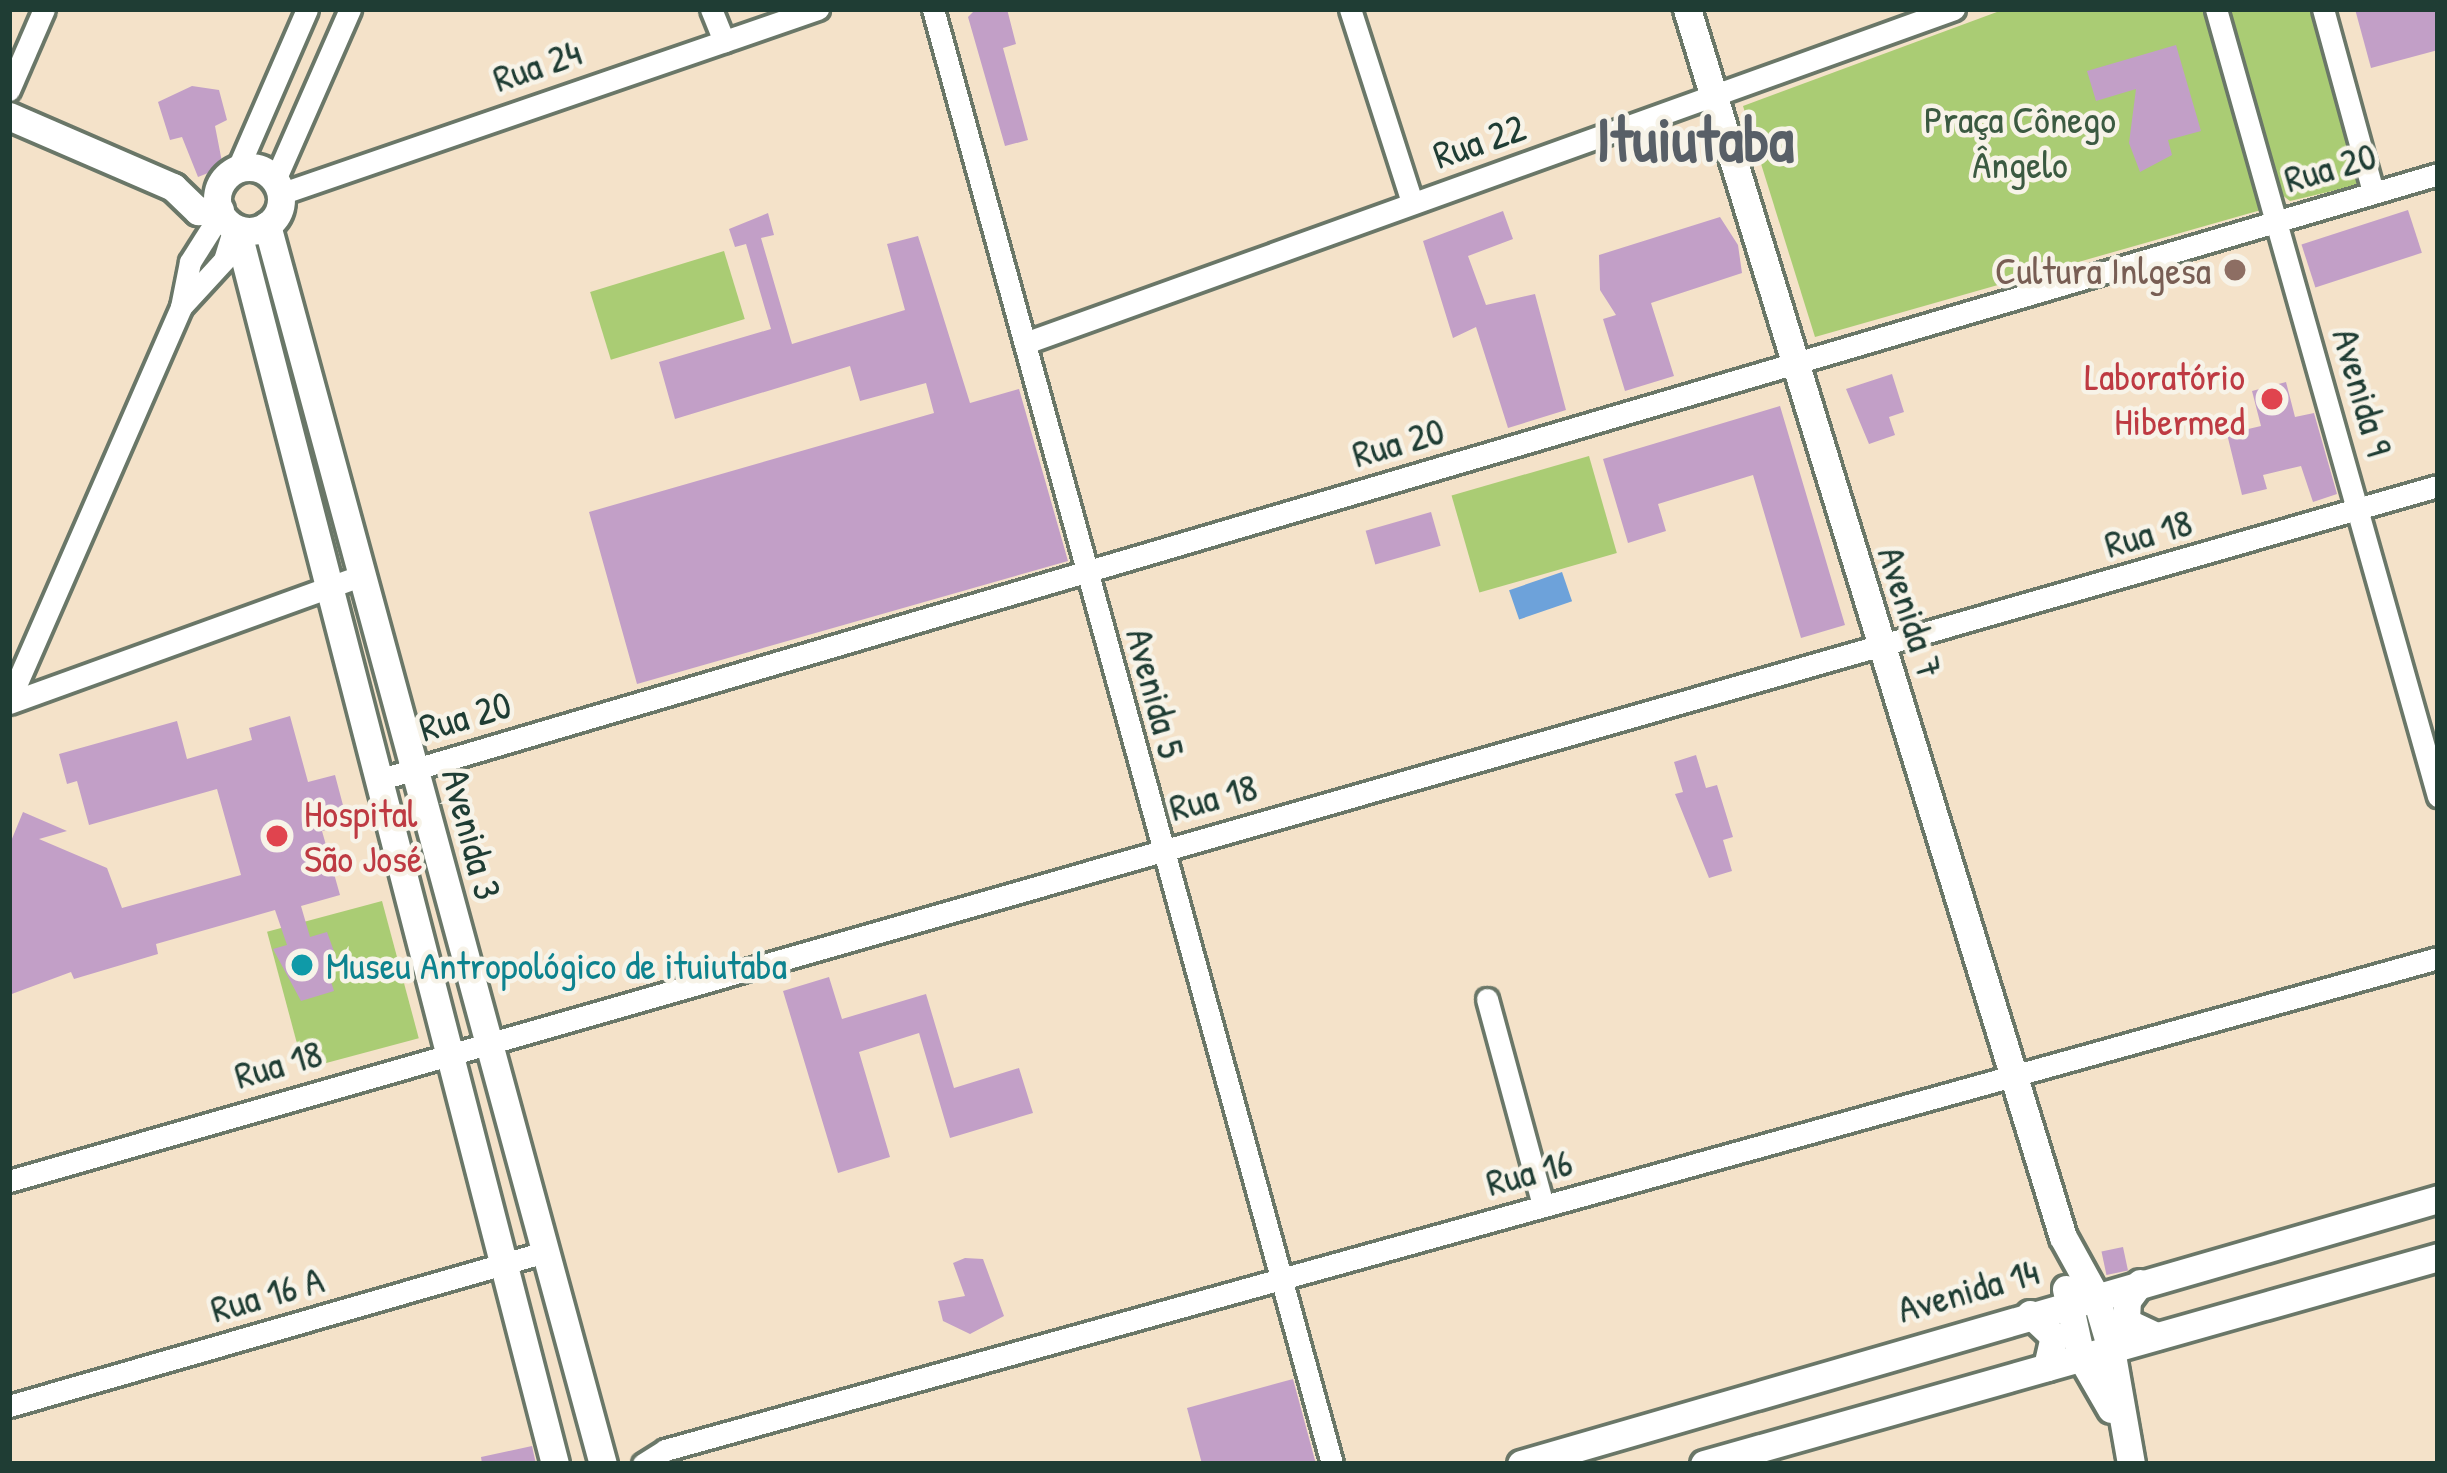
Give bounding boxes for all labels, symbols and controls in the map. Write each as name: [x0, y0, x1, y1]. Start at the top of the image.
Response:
street label: Rua 24: [487, 28, 587, 102]
park label: Praça Cônego Ângelo: [1924, 97, 2116, 188]
district label: Ituiutaba: [1596, 100, 1794, 176]
street label: Rua 22: [1427, 104, 1531, 178]
street label: Rua 20: [2279, 132, 2381, 202]
place label: Cultura Inlgesa: [1995, 247, 2211, 293]
marker: Cultura Inlgesa: [2222, 257, 2248, 283]
street label: Avenida 9: [2323, 323, 2403, 461]
place label: Laboratório Hibermed: [2085, 354, 2245, 445]
marker: Laboratório Hibermed: [2256, 383, 2288, 415]
street label: Rua 20: [1347, 407, 1449, 477]
street label: Rua 18: [2099, 498, 2197, 568]
street label: Avenida 7: [1868, 540, 1954, 684]
street label: Avenida 5: [1116, 623, 1196, 763]
street label: Rua 20: [414, 681, 516, 751]
street label: Avenida 3: [432, 763, 512, 905]
street label: Rua 18: [1164, 763, 1262, 831]
place label: Hospital São José: [304, 791, 423, 882]
marker: Hospital São José: [261, 820, 293, 852]
place label: Museu Antropológico de ituiutaba: [326, 942, 787, 988]
marker: Museu Antropológico de ituiutaba: [289, 952, 315, 978]
street label: Rua 18: [229, 1029, 327, 1099]
street label: Rua 16: [1481, 1138, 1577, 1206]
street label: Avenida 14: [1892, 1248, 2044, 1332]
street label: Rua 16 A: [205, 1256, 329, 1332]

